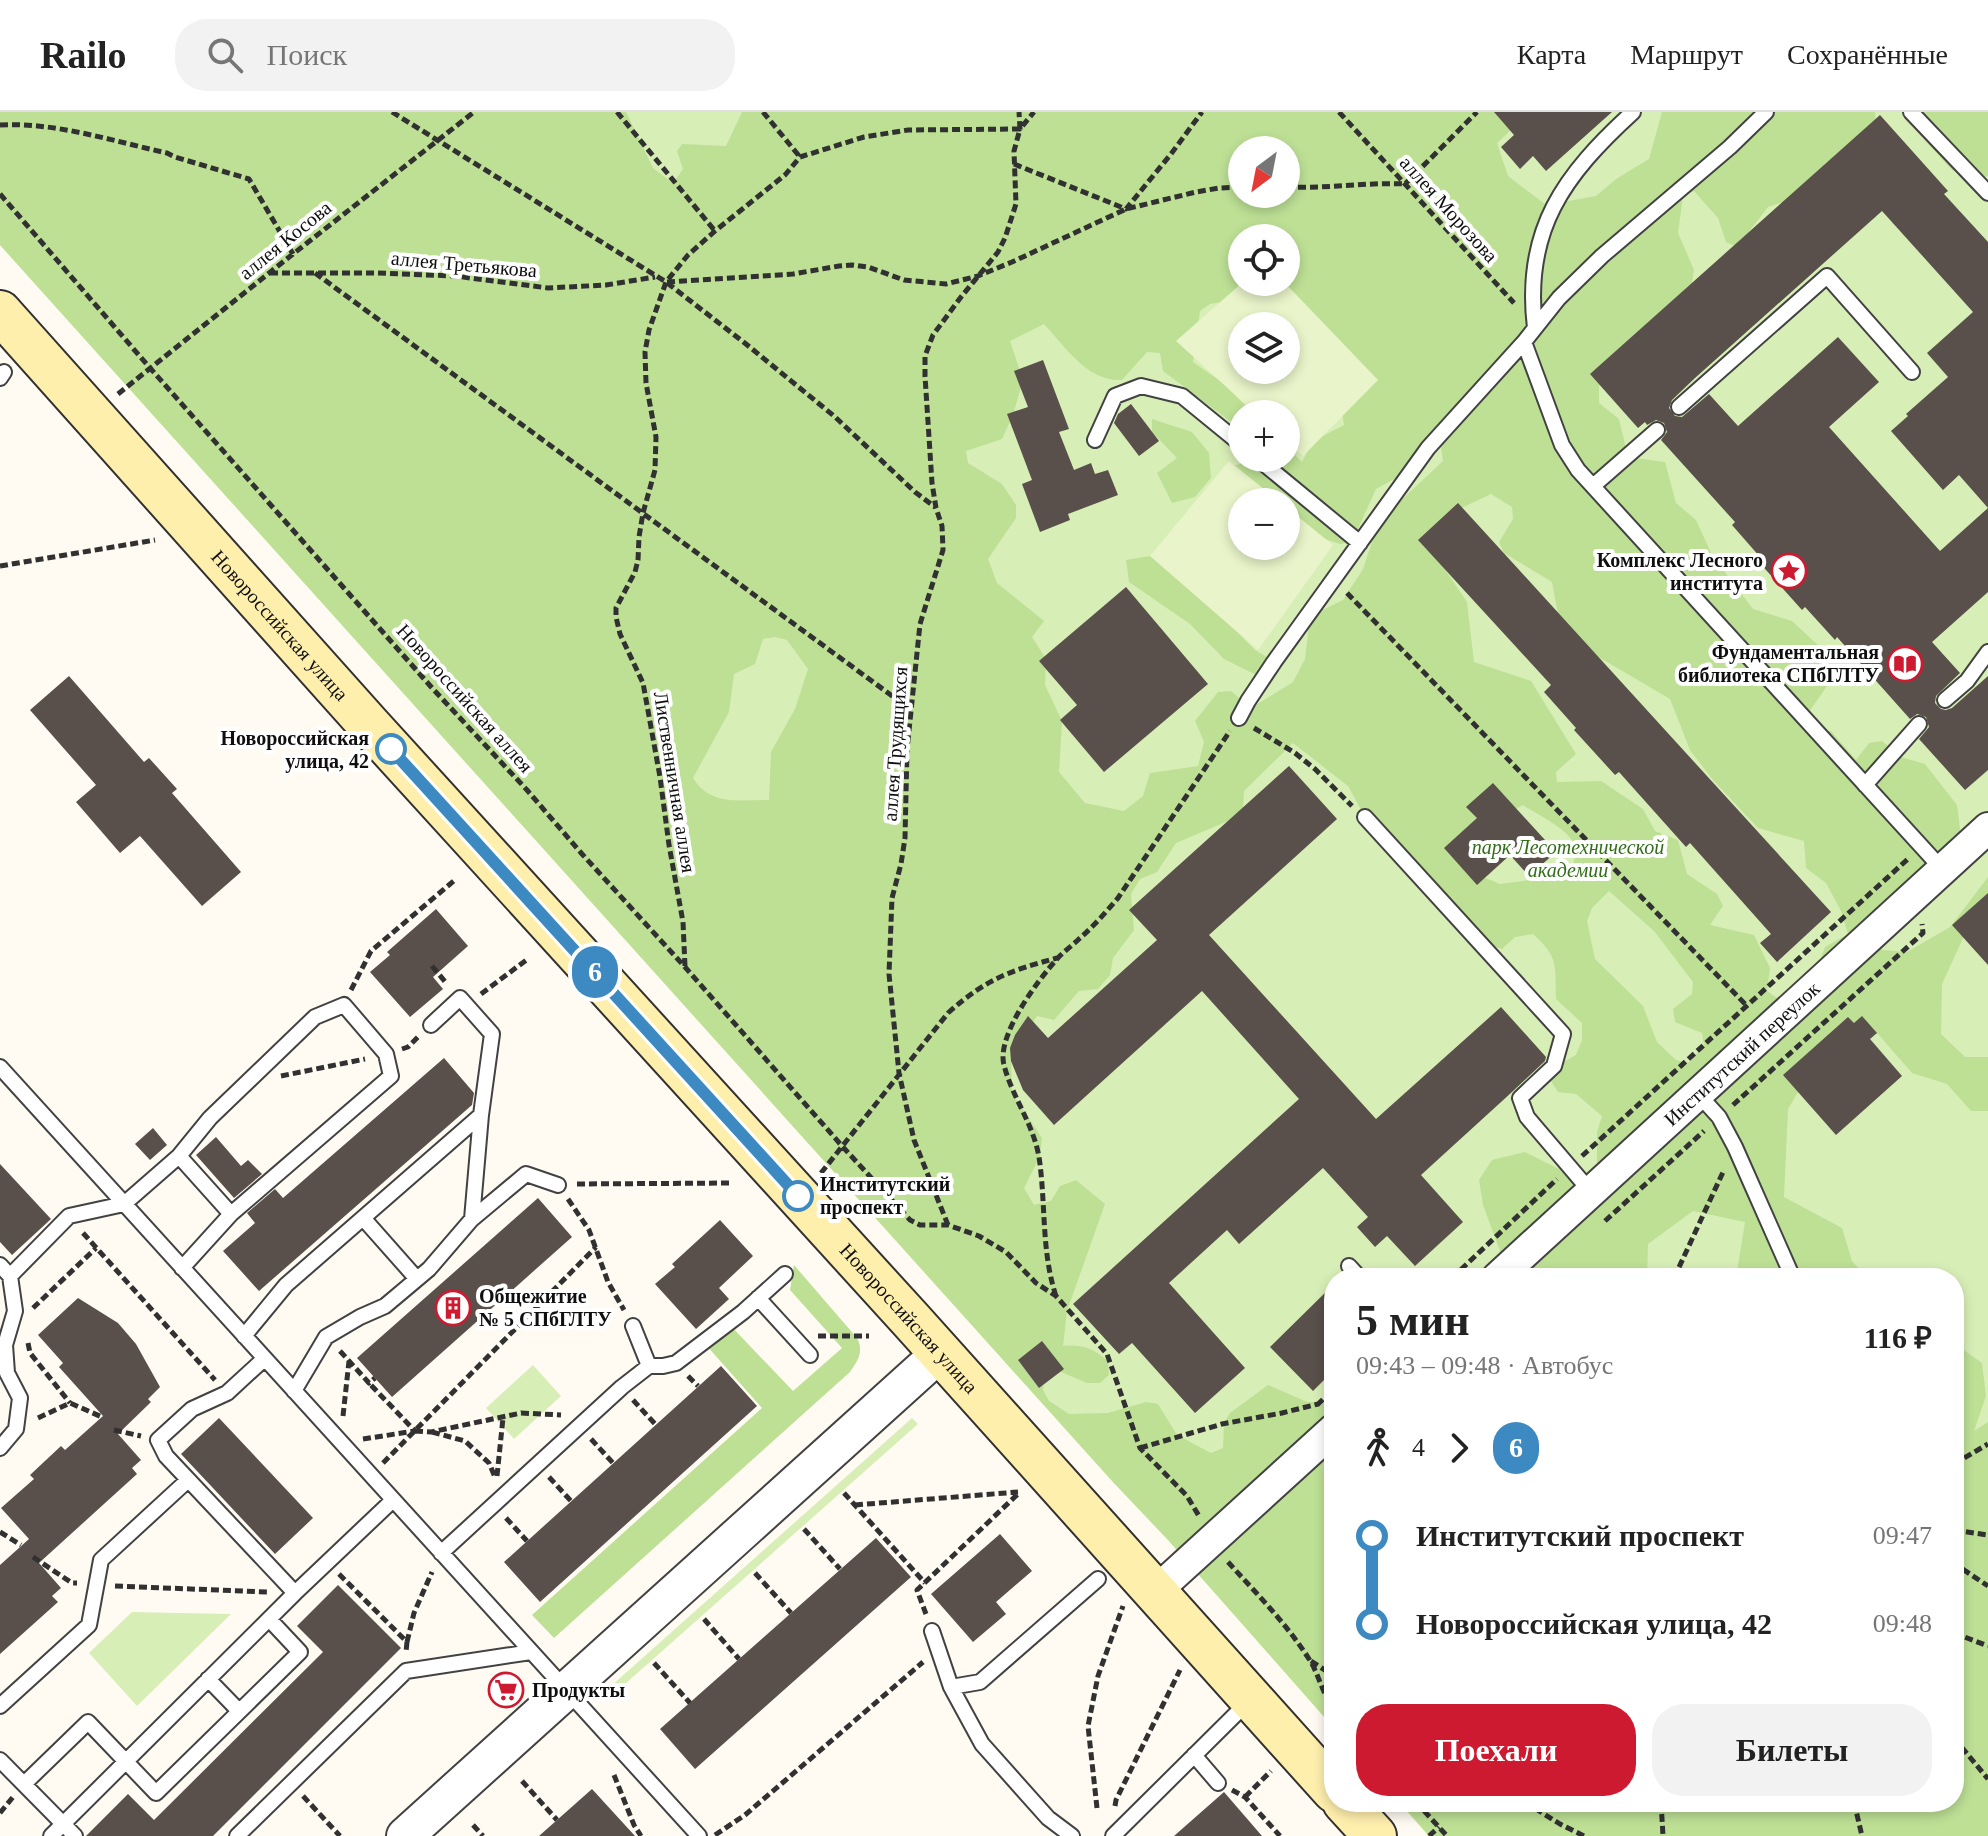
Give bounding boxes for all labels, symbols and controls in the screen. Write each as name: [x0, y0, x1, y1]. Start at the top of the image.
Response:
search box: [175, 19, 735, 91]
icon: search: [203, 33, 247, 77]
text: Railo: [40, 34, 127, 76]
text: Поиск: [267, 38, 347, 71]
text: Карта: [1517, 39, 1586, 70]
text: Маршрут: [1630, 39, 1743, 70]
text: Сохранённые: [1787, 39, 1948, 70]
north arrow: [1228, 136, 1300, 208]
map controls: [1228, 136, 1300, 560]
street label: аллея Морозова: [1395, 151, 1502, 267]
street label: аллея Косова: [235, 196, 335, 284]
button: locate: [1228, 224, 1300, 296]
street label: аллея Третьякова: [390, 247, 538, 282]
button: layers: [1228, 312, 1300, 384]
button: +: [1228, 400, 1300, 472]
button: −: [1228, 488, 1300, 560]
street label: Новороссийская улица: [207, 545, 353, 705]
place label: Комплекс Лесного института: [1597, 549, 1763, 595]
place icon: Комплекс Лесного института: [1770, 552, 1808, 590]
street label: Новороссийская аллея: [392, 619, 537, 777]
place label: Фундаментальная библиотека СПбГЛТУ: [1678, 641, 1879, 686]
library icon: Фундаментальная библиотека СПбГЛТУ: [1886, 645, 1924, 683]
street label: аллея Трудящихся: [879, 666, 912, 822]
street label: Лиственничная аллея: [650, 690, 700, 874]
place label: Новороссийская улица, 42: [220, 727, 369, 773]
marker: Новороссийская улица, 42: [376, 734, 406, 764]
park label: парк Лесотехнической академии: [1472, 836, 1664, 881]
line badge: 6: [569, 946, 621, 998]
text: 6: [588, 956, 602, 987]
street label: Институтский переулок: [1660, 977, 1824, 1130]
place label: Институтский проспект: [820, 1173, 950, 1219]
marker: Институтский проспект: [783, 1181, 813, 1211]
street label: Новороссийская улица: [836, 1239, 982, 1398]
place label: Общежитие № 5 СПбГЛТУ: [479, 1285, 612, 1330]
building icon: Общежитие № 5 СПбГЛТУ: [434, 1289, 472, 1327]
text: 5 мин: [1356, 1296, 1470, 1345]
text: 116 ₽: [1864, 1321, 1932, 1354]
text: 09:43 – 09:48 · Автобус: [1356, 1351, 1613, 1380]
icon: walk: [1356, 1426, 1400, 1470]
icon: forward: [1437, 1426, 1481, 1470]
text: 6: [1509, 1432, 1523, 1463]
text: 4: [1412, 1433, 1425, 1462]
text: Институтский проспект: [1416, 1519, 1744, 1552]
text: 09:47: [1873, 1521, 1932, 1550]
text: Новороссийская улица, 42: [1416, 1607, 1772, 1640]
text: 09:48: [1873, 1609, 1932, 1638]
supermarket icon: Продукты: [487, 1671, 525, 1709]
place label: Продукты: [532, 1679, 626, 1702]
button: Поехали: [1356, 1704, 1636, 1796]
button: Билеты: [1652, 1704, 1932, 1796]

